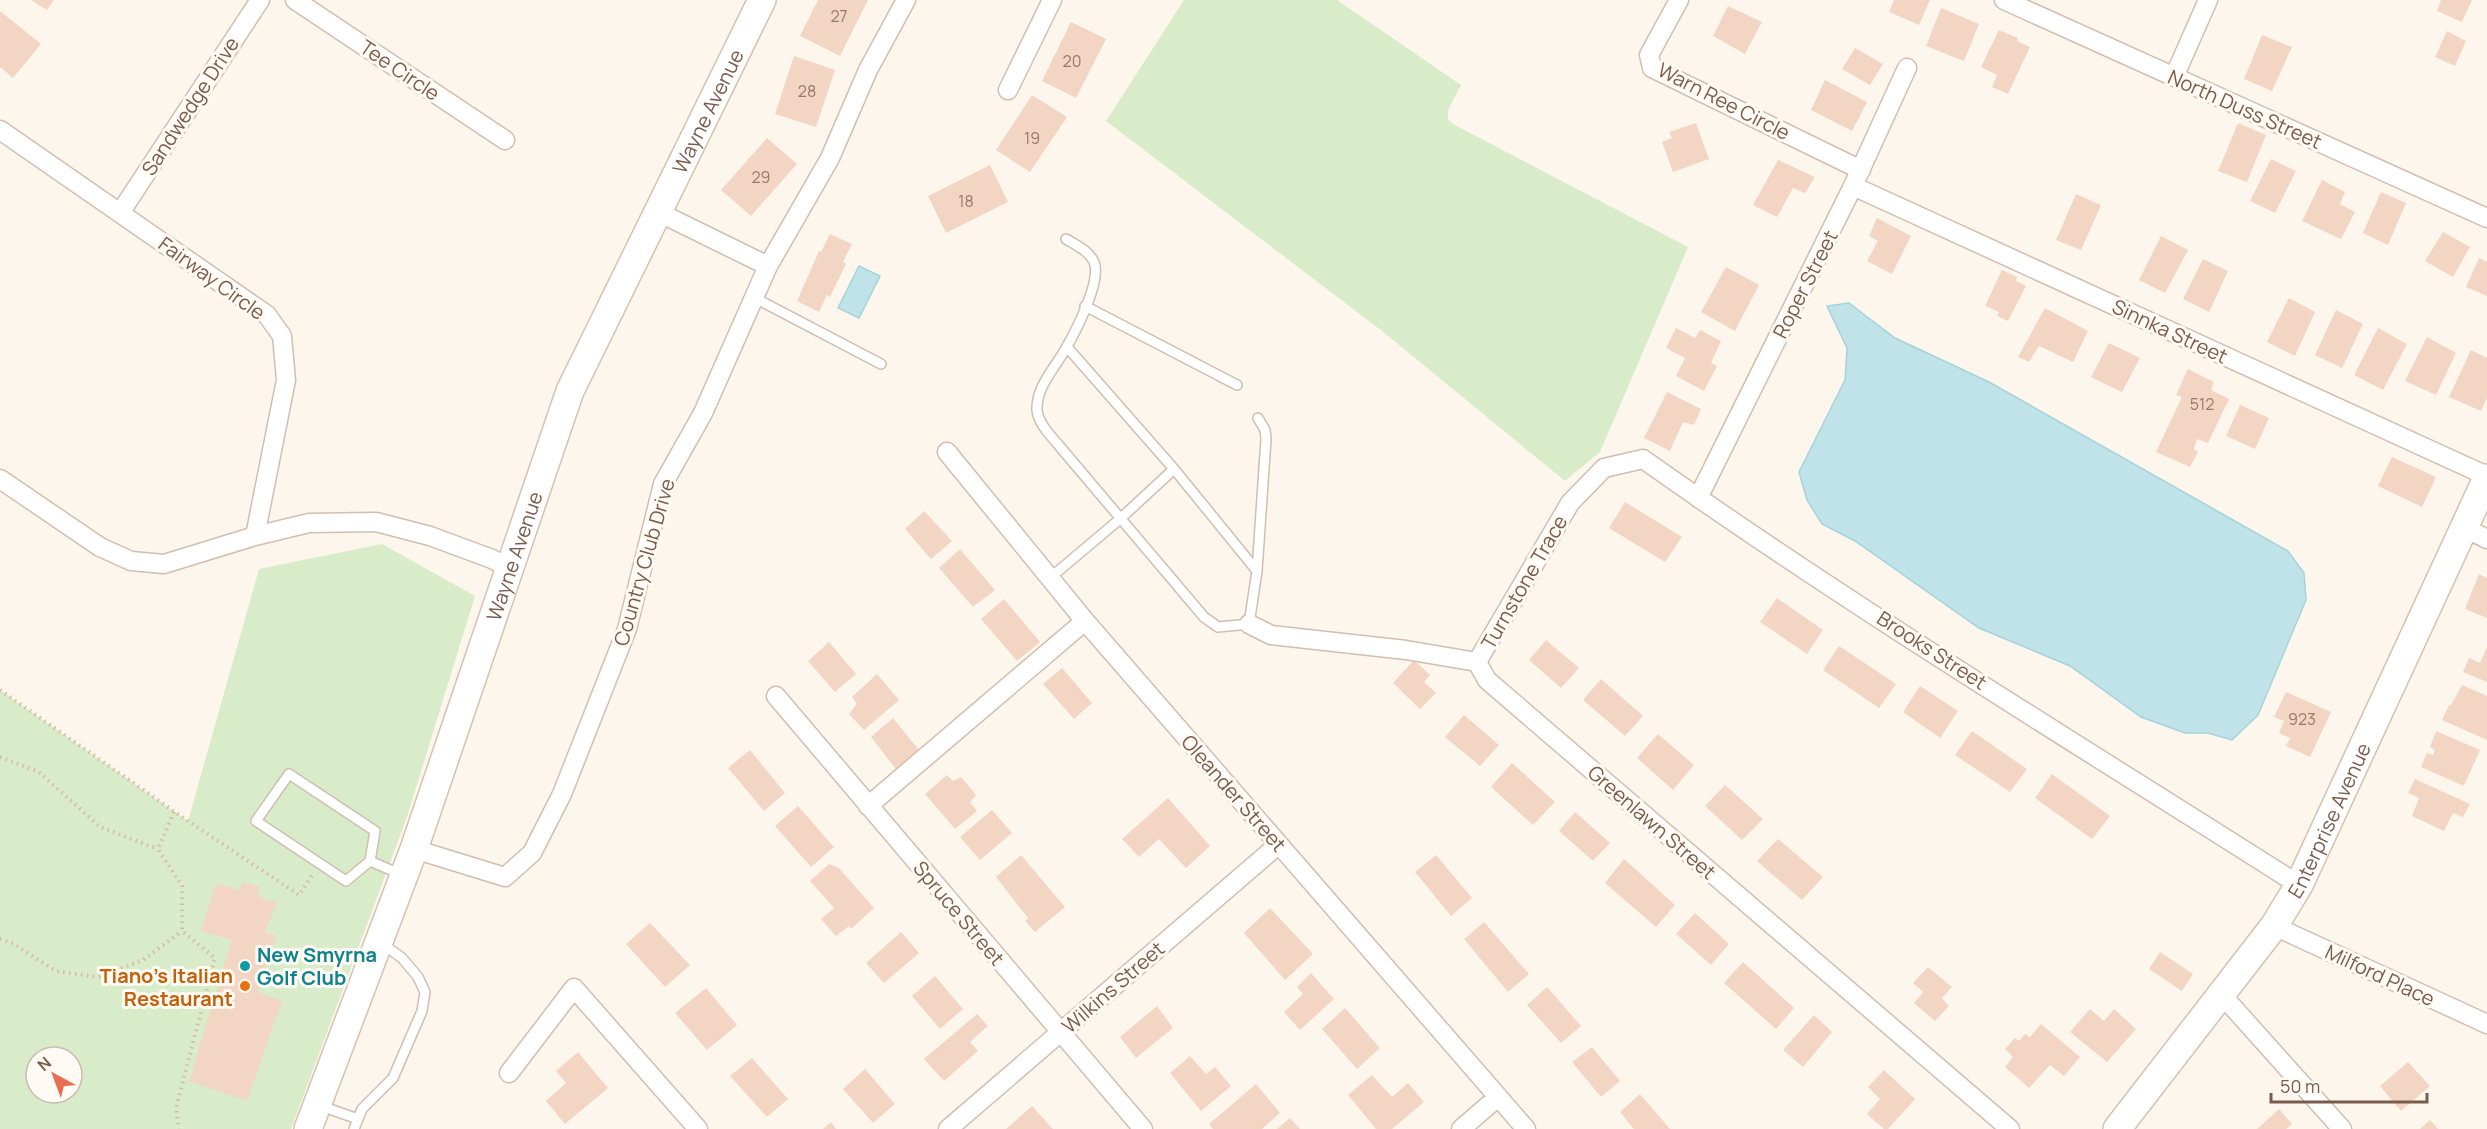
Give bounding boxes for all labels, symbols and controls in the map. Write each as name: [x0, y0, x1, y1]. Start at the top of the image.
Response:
house number: 27: [830, 5, 848, 27]
street label: Sandwedge Drive: [135, 32, 245, 180]
street label: Tee Circle: [355, 33, 445, 107]
street label: Wayne Avenue: [666, 45, 749, 178]
house number: 20: [1063, 50, 1081, 72]
street label: Warn Ree Circle: [1653, 56, 1795, 146]
street label: North Duss Street: [2164, 63, 2326, 155]
house number: 28: [798, 80, 816, 102]
house number: 19: [1024, 127, 1040, 149]
house number: 29: [751, 166, 771, 188]
house number: 18: [958, 190, 974, 212]
street label: Roper Street: [1766, 225, 1844, 343]
street label: Fairway Circle: [153, 230, 271, 326]
street label: Sinnka Street: [2108, 292, 2232, 370]
house number: 512: [2190, 393, 2214, 415]
street label: Country Club Drive: [607, 475, 681, 649]
street label: Wayne Avenue: [479, 488, 548, 624]
street label: Turnstone Trace: [1475, 510, 1573, 654]
street label: Brooks Street: [1872, 604, 1992, 696]
house number: 923: [2288, 708, 2316, 730]
street label: Oleander Street: [1176, 729, 1292, 857]
street label: Enterprise Avenue: [2281, 738, 2376, 903]
street label: Greenlawn Street: [1582, 759, 1722, 885]
street label: Spruce Street: [907, 855, 1011, 971]
street label: Wilkins Street: [1056, 935, 1170, 1039]
street label: Milford Place: [2321, 938, 2439, 1012]
place label: New Smyrna Golf Club: [257, 941, 377, 991]
marker: New Smyrna Golf Club: [238, 959, 252, 973]
place label: Tiano's Italian Restaurant: [99, 962, 233, 1012]
marker: Tiano's Italian Restaurant: [238, 979, 252, 993]
north arrow: [24, 1045, 84, 1105]
text: N: [33, 1052, 56, 1076]
scale bar: [2271, 1066, 2427, 1104]
text: 50 m: [2280, 1074, 2320, 1098]

